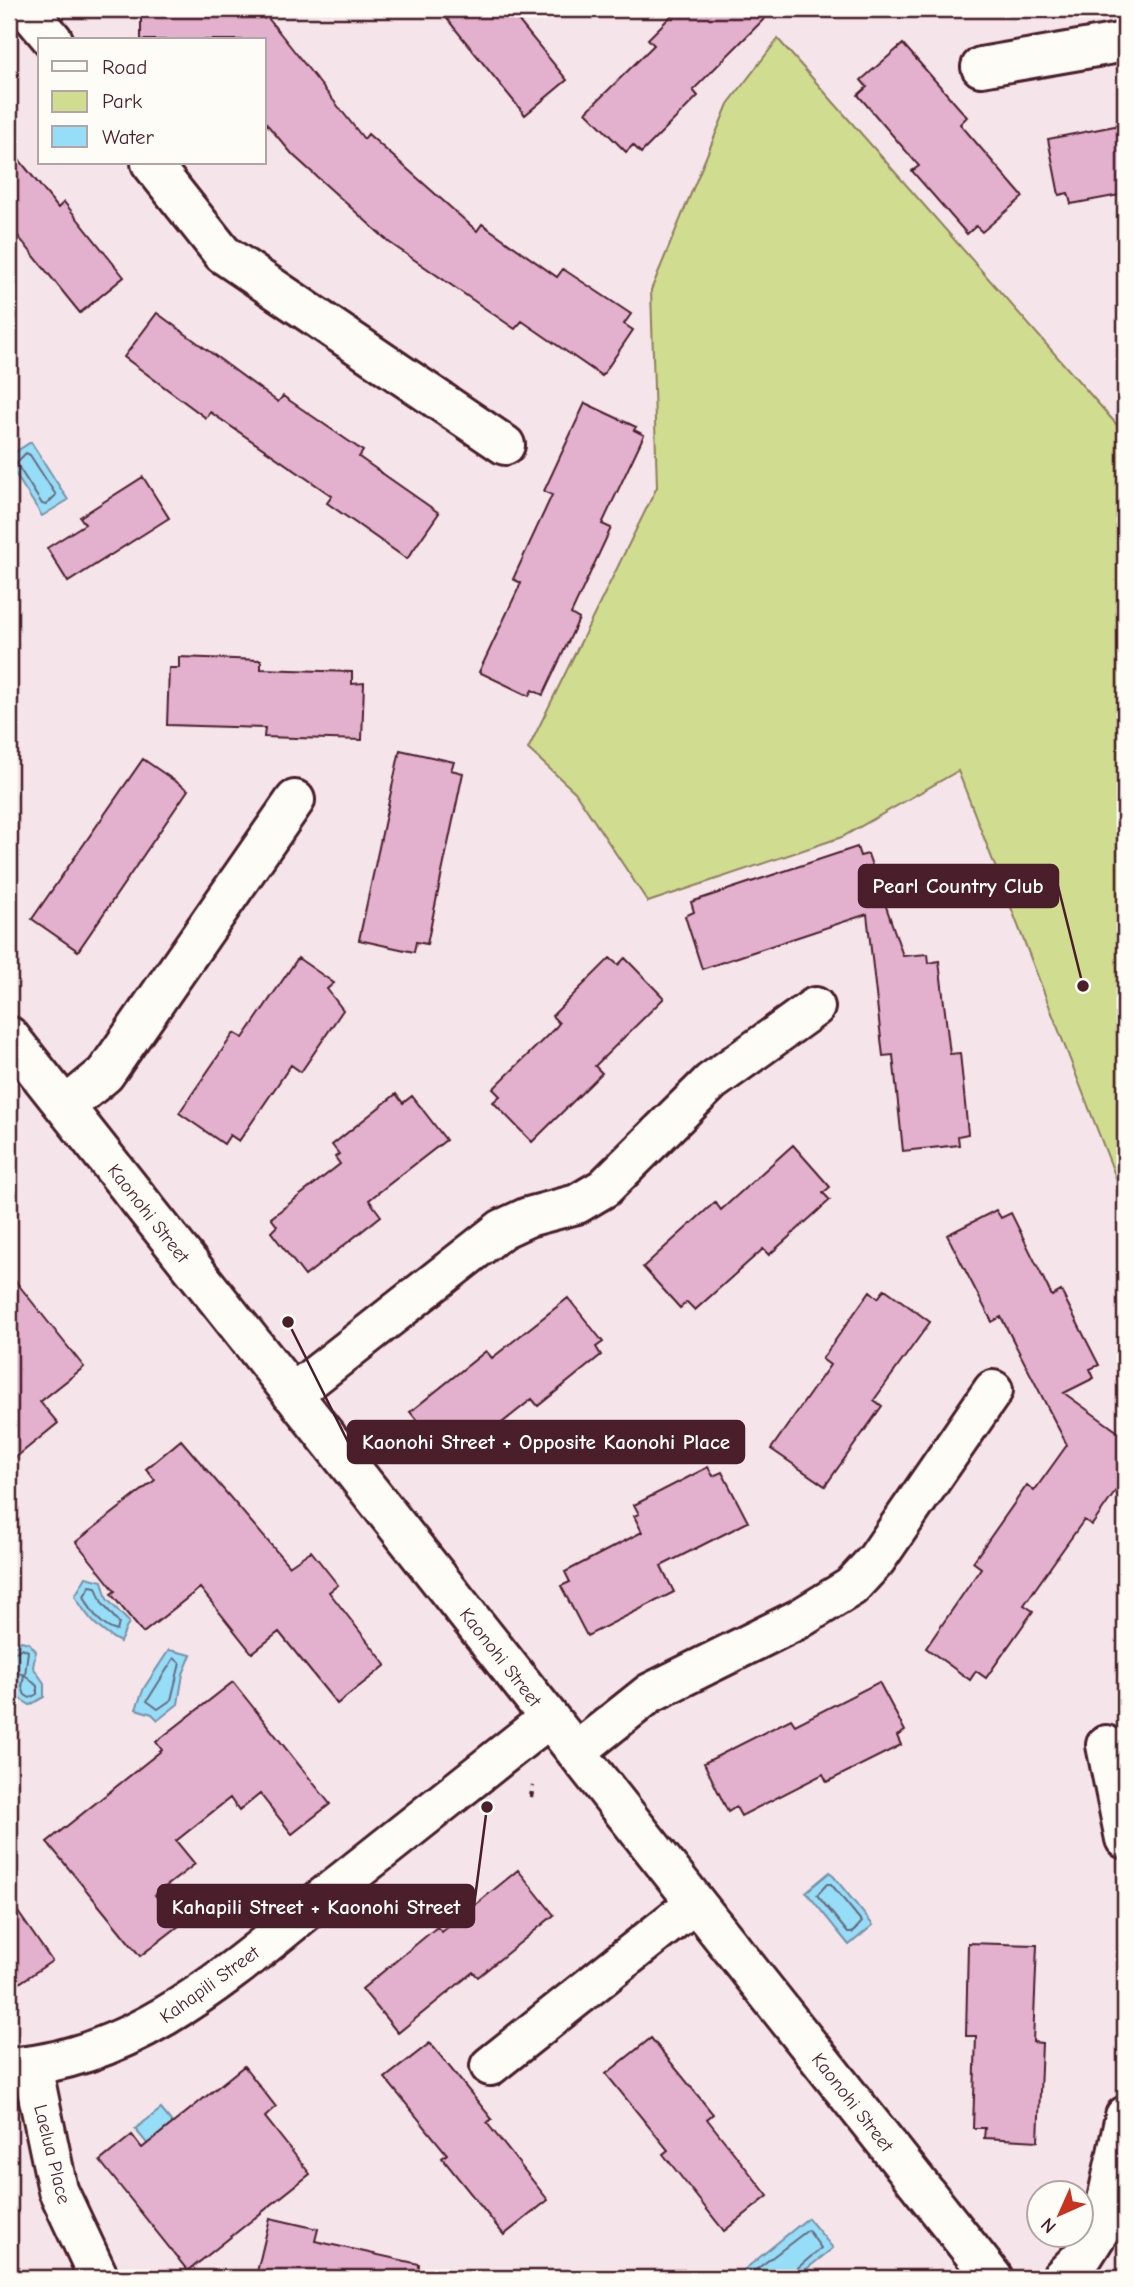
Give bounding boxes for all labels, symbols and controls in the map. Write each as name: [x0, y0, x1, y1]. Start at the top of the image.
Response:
legend: [38, 38, 266, 164]
text: Road: [102, 55, 147, 79]
text: Park: [102, 89, 142, 113]
text: Water: [102, 125, 155, 149]
callout: Pearl Country Club: [859, 865, 1058, 907]
text: Pearl Country Club: [872, 874, 1044, 898]
street label: Kaonohi Street: [103, 1160, 194, 1268]
callout: Kaonohi Street + Opposite Kaonohi Place: [348, 1421, 744, 1463]
text: Kaonohi Street + Opposite Kaonohi Place: [362, 1430, 730, 1454]
street label: Kaonohi Street: [455, 1604, 546, 1712]
callout: Kahapili Street + Kaonohi Street: [158, 1885, 474, 1927]
text: Kahapili Street + Kaonohi Street: [172, 1895, 461, 1919]
street label: Kahapili Street: [156, 1941, 264, 2028]
street label: Kaonohi Street: [807, 2049, 898, 2157]
street label: Laelua Place: [29, 2102, 75, 2206]
north arrow: [1026, 2178, 1096, 2248]
text: N: [1037, 2213, 1061, 2237]

